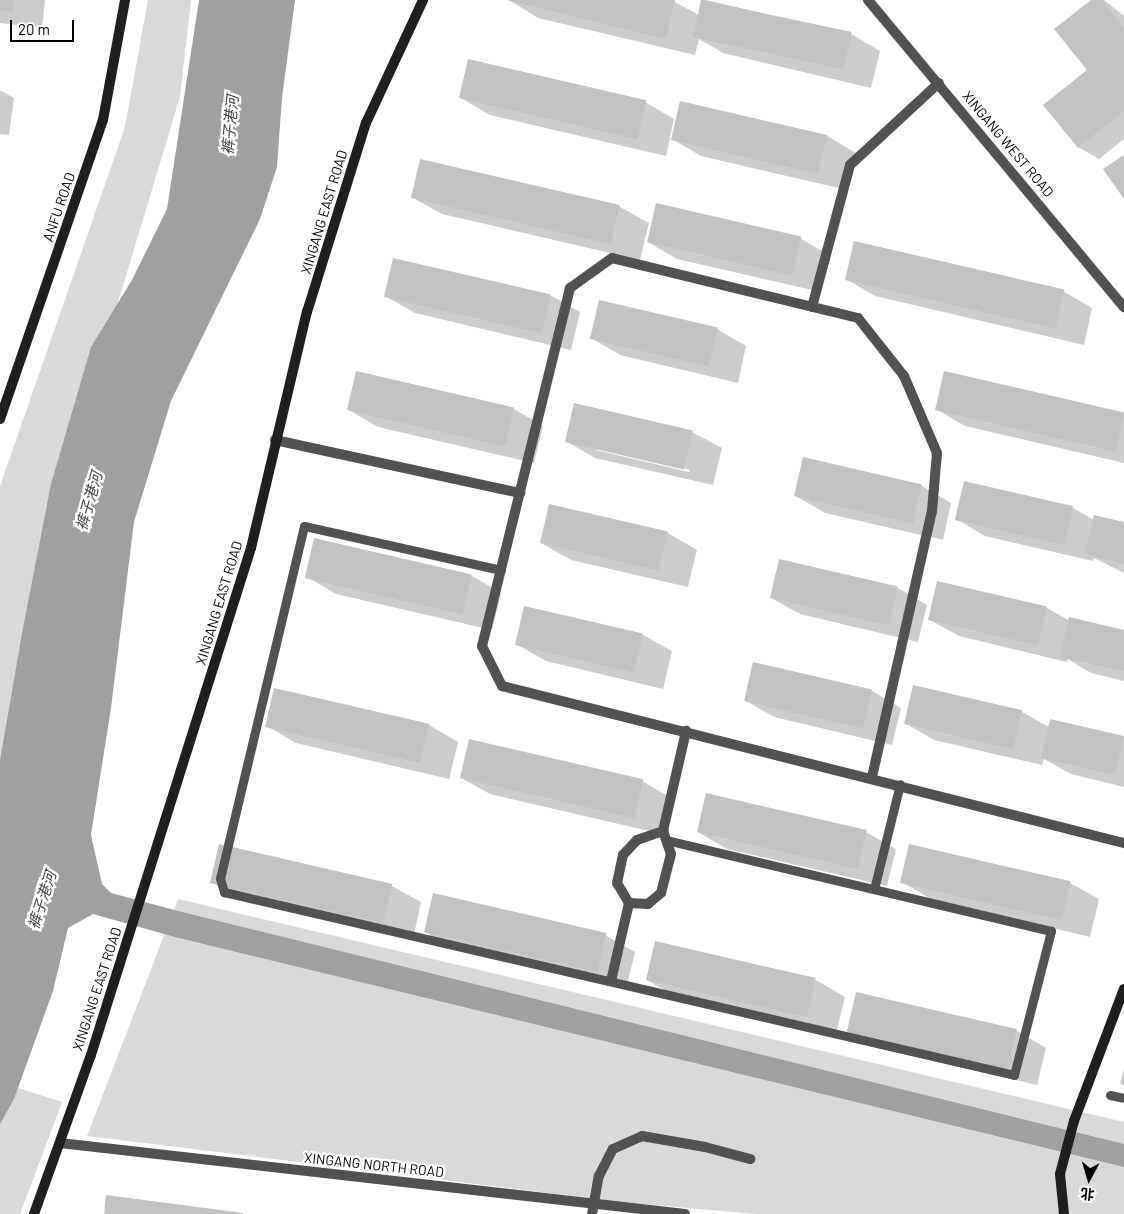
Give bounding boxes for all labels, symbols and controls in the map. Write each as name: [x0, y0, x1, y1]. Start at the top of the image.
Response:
scale bar: [12, 10, 76, 42]
text: 20 m: [18, 20, 50, 38]
street label: XINGANG WEST ROAD: [959, 88, 1057, 200]
water label: 裤子港河: [218, 94, 242, 156]
street label: XINGANG EAST ROAD: [297, 148, 351, 276]
street label: ANFU ROAD: [39, 170, 79, 244]
water label: 裤子港河: [72, 470, 106, 532]
street label: XINGANG EAST ROAD: [192, 539, 246, 667]
water label: 裤子港河: [24, 869, 60, 931]
street label: XINGANG EAST ROAD: [69, 925, 125, 1053]
street label: XINGANG NORTH ROAD: [303, 1149, 445, 1181]
north arrow: [1064, 1154, 1114, 1204]
text: 北: [1080, 1185, 1095, 1204]

